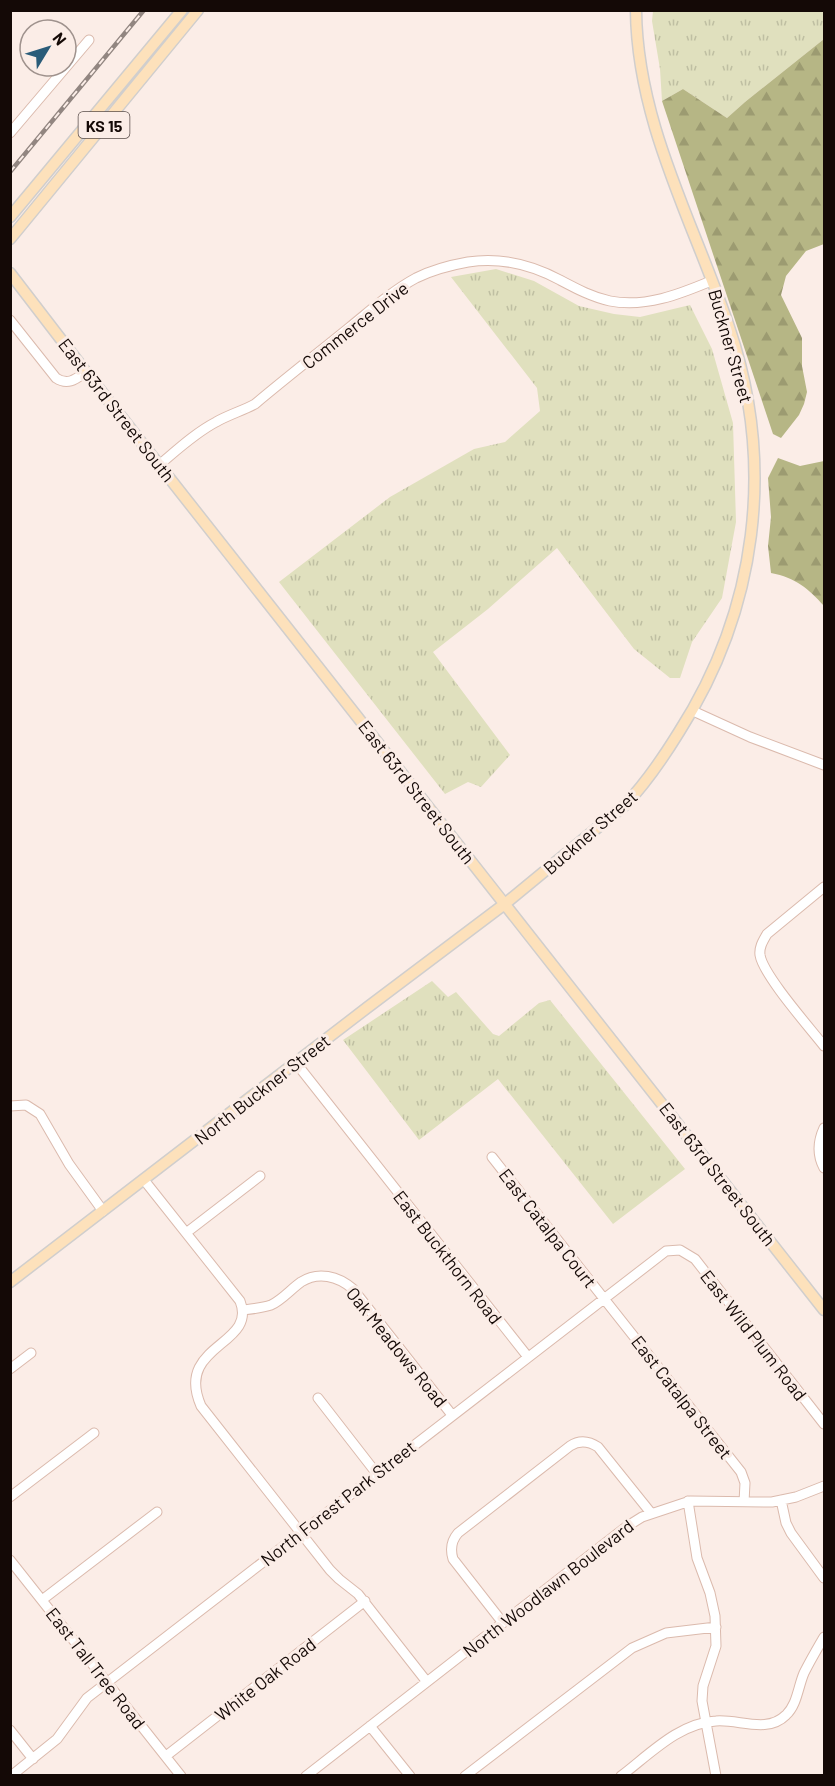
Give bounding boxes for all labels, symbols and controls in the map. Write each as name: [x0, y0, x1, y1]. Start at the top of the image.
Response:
north arrow: [18, 18, 78, 78]
text: N: [49, 28, 71, 48]
road number: KS 15: [78, 112, 130, 138]
street label: Commerce Drive: [297, 277, 413, 373]
street label: Buckner Street: [704, 286, 758, 406]
street label: East 63rd Street South: [54, 334, 180, 486]
street label: East 63rd Street South: [354, 716, 480, 868]
street label: Buckner Street: [538, 785, 642, 879]
street label: North Buckner Street: [190, 1029, 334, 1149]
street label: East 63rd Street South: [655, 1098, 781, 1250]
street label: East Catalpa Court: [495, 1164, 601, 1292]
street label: East Buckthorn Road: [389, 1186, 507, 1328]
street label: East Wild Plum Road: [696, 1265, 812, 1405]
street label: Oak Meadows Road: [342, 1282, 452, 1412]
street label: East Catalpa Street: [627, 1331, 737, 1463]
street label: North Forest Park Street: [256, 1436, 420, 1570]
street label: North Woodlawn Boulevard: [458, 1514, 638, 1662]
street label: East Tall Tree Road: [42, 1603, 150, 1733]
street label: White Oak Road: [210, 1633, 320, 1725]

